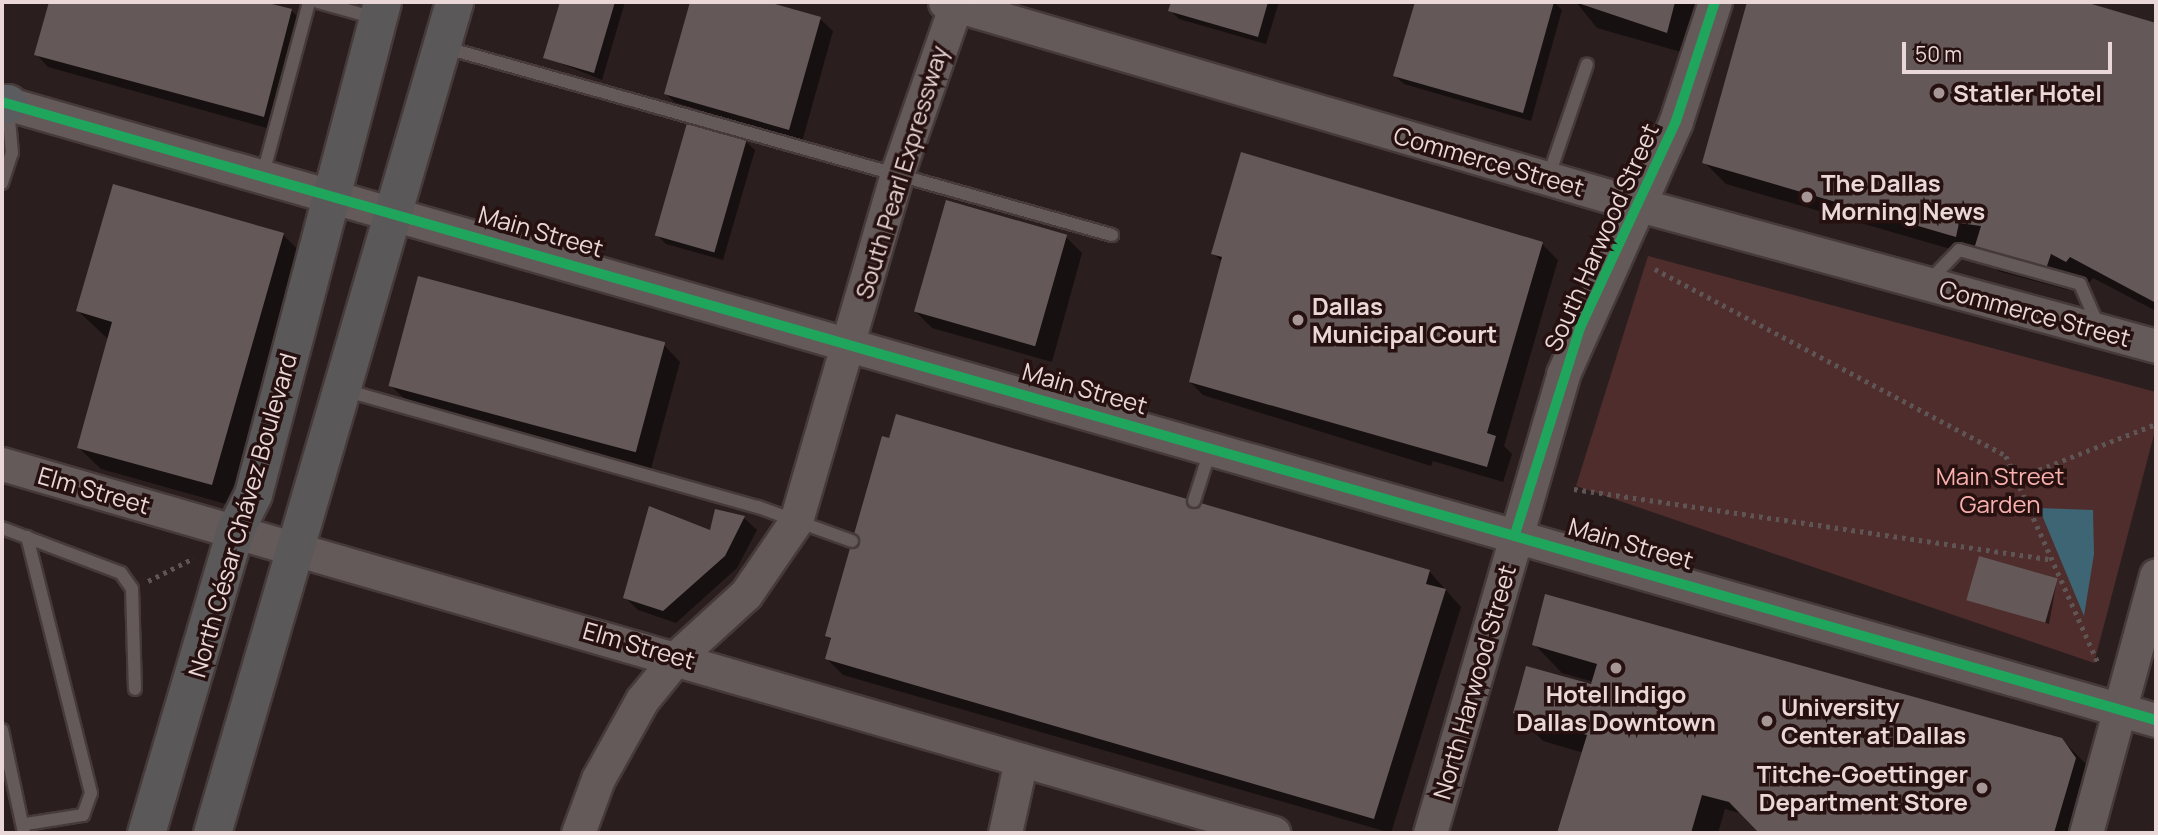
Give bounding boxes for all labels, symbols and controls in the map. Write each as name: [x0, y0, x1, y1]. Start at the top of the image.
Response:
scale bar: [1906, 28, 2116, 72]
text: 50 m: [1915, 40, 1962, 68]
street label: South Pearl Expressway: [849, 42, 953, 302]
place label: Statler Hotel: [1953, 79, 2102, 107]
marker: Statler Hotel: [1931, 85, 1947, 101]
street label: South Harwood Street: [1538, 119, 1664, 355]
street label: Commerce Street: [1391, 120, 1587, 202]
place label: The Dallas Morning News: [1821, 169, 1985, 225]
marker: The Dallas Morning News: [1799, 189, 1815, 205]
street label: Main Street: [475, 199, 607, 263]
street label: Commerce Street: [1936, 274, 2134, 352]
place label: Dallas Municipal Court: [1312, 292, 1497, 348]
marker: Dallas Municipal Court: [1290, 312, 1306, 328]
street label: North César Chávez Boulevard: [182, 350, 302, 680]
street label: Main Street: [1019, 356, 1151, 420]
street label: Elm Street: [35, 460, 153, 520]
park label: Main Street Garden: [1936, 462, 2064, 518]
street label: Main Street: [1565, 511, 1697, 575]
street label: North Harwood Street: [1427, 562, 1521, 802]
street label: Elm Street: [580, 615, 698, 675]
marker: Hotel Indigo Dallas Downtown: [1608, 660, 1624, 676]
place label: Hotel Indigo Dallas Downtown: [1516, 680, 1716, 736]
place label: University Center at Dallas: [1781, 693, 1966, 749]
marker: University Center at Dallas: [1759, 713, 1775, 729]
place label: Titche-Goettinger Department Store: [1757, 760, 1968, 816]
marker: Titche-Goettinger Department Store: [1974, 780, 1990, 796]

